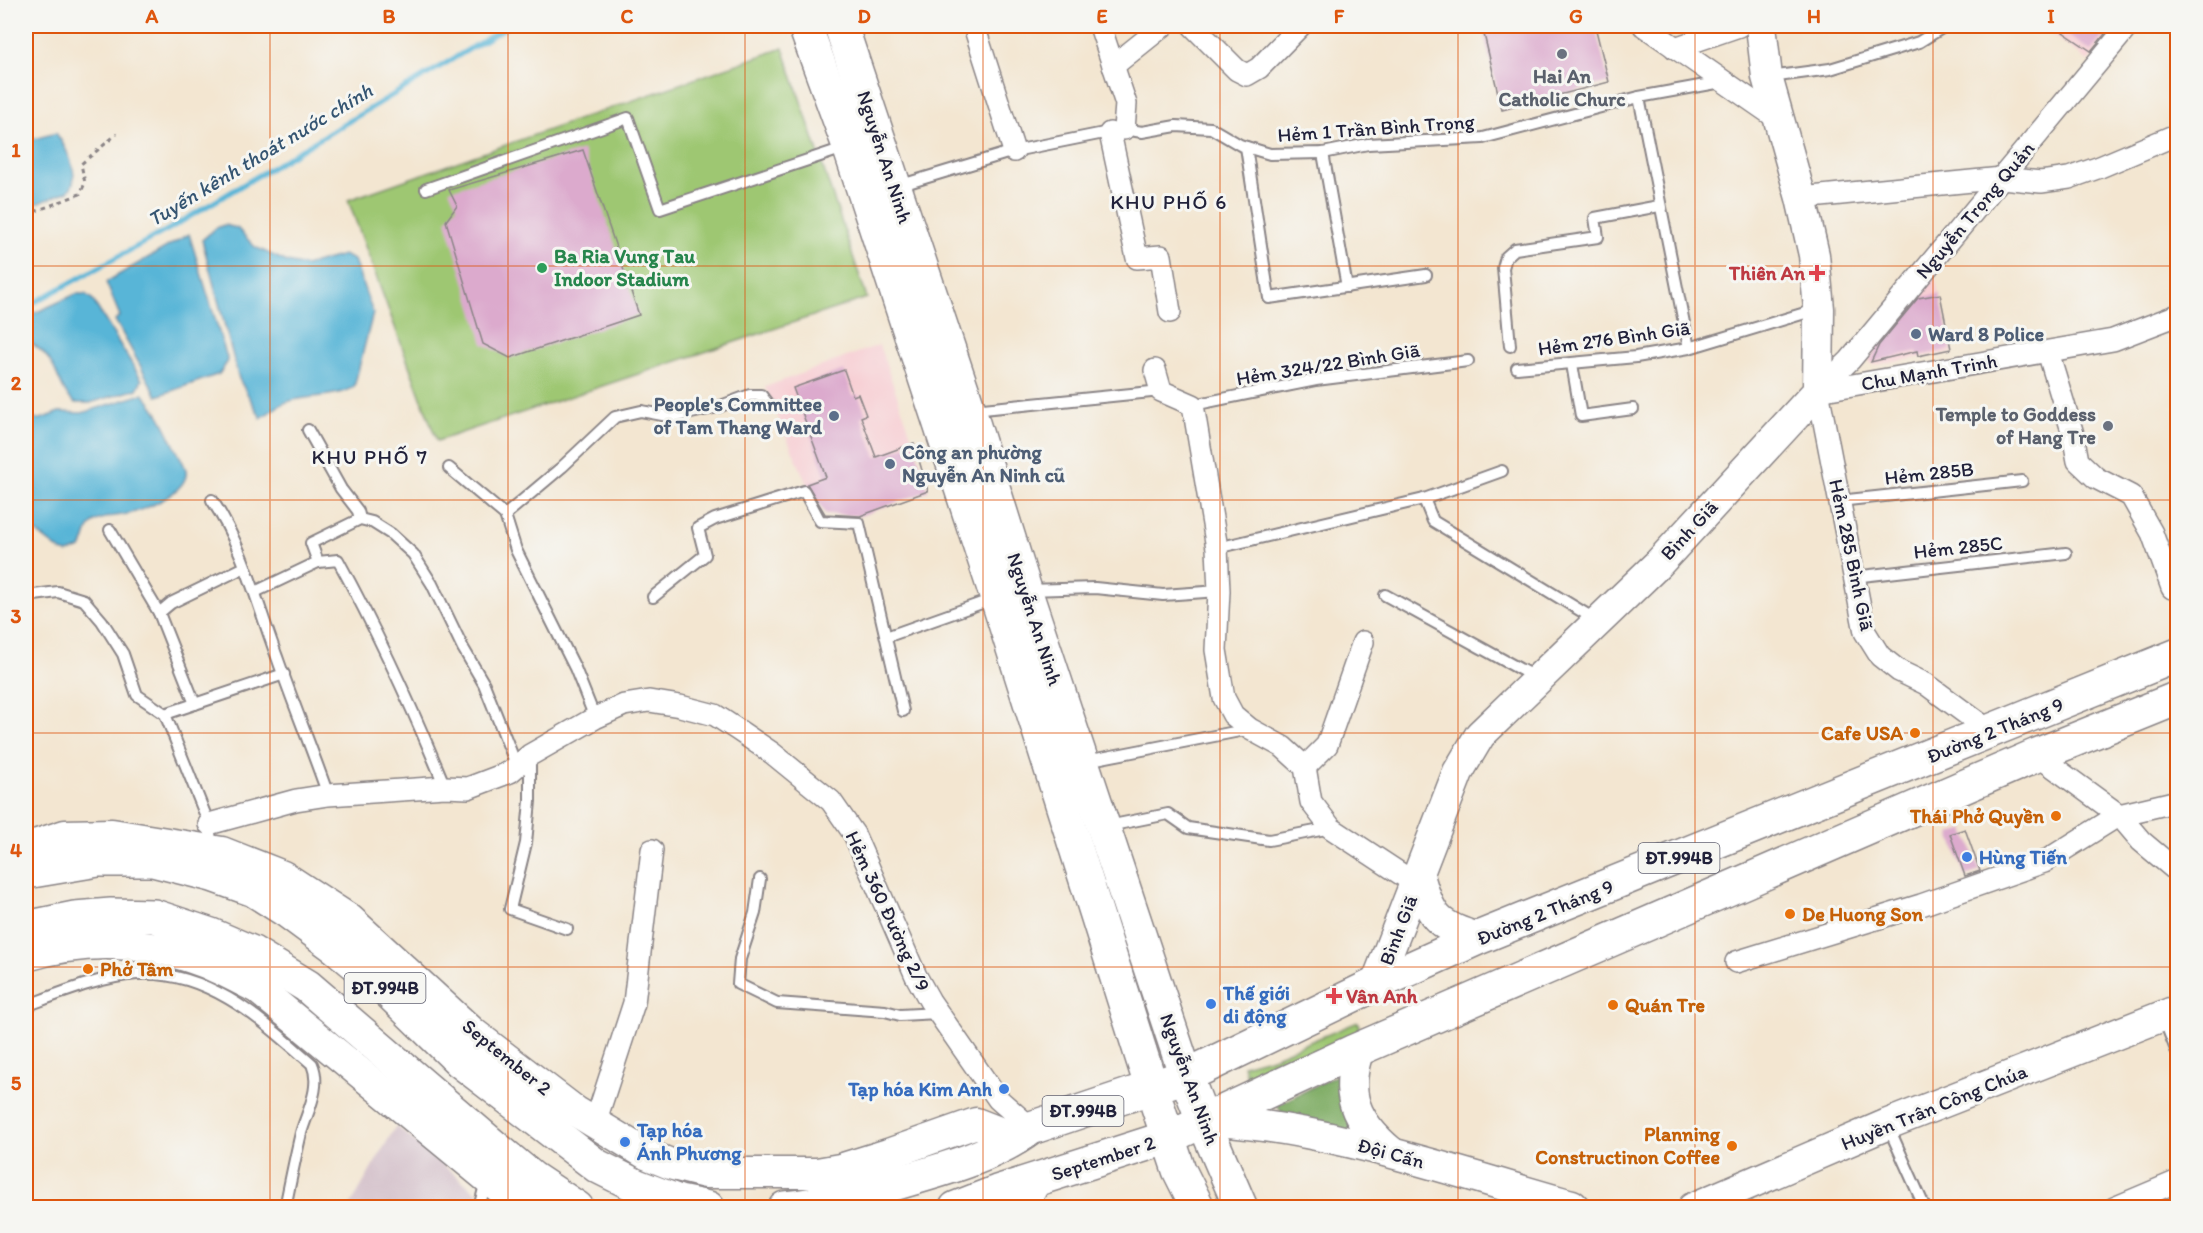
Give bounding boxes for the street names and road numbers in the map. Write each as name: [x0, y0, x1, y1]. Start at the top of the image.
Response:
street label: Nguyễn An Ninh: [852, 88, 918, 227]
street label: Hẻm 1 Trần Bình Trọng: [1277, 109, 1476, 147]
street label: Nguyễn Trọng Quản: [1911, 136, 2039, 284]
street label: Hẻm 276 Bình Giã: [1536, 315, 1692, 361]
street label: Hẻm 324/22 Bình Giã: [1235, 338, 1422, 390]
street label: Chu Mạnh Trinh: [1859, 348, 1999, 396]
street label: Hẻm 285B: [1883, 456, 1975, 490]
street label: Hẻm 285 Bình Giã: [1824, 477, 1880, 634]
street label: Bình Giã: [1655, 495, 1723, 565]
street label: Hẻm 285C: [1912, 530, 2004, 564]
street label: Nguyễn An Ninh: [1002, 550, 1068, 689]
street label: Đường 2 Tháng 9: [1923, 692, 2067, 768]
street label: Hẻm 360 Đường 2/9: [840, 827, 936, 995]
road number: ĐT.994B: [1638, 843, 1720, 873]
street label: Đường 2 Tháng 9: [1473, 874, 1617, 950]
street label: Bình Giã: [1374, 891, 1423, 969]
road number: ĐT.994B: [344, 973, 426, 1003]
street label: Nguyễn An Ninh: [1155, 1010, 1225, 1148]
street label: September 2: [458, 1014, 557, 1101]
street label: Huyền Trân Công Chúa: [1837, 1058, 2031, 1155]
road number: ĐT.994B: [1042, 1096, 1124, 1126]
street label: September 2: [1048, 1130, 1158, 1186]
street label: Đội Cấn: [1355, 1133, 1427, 1173]

